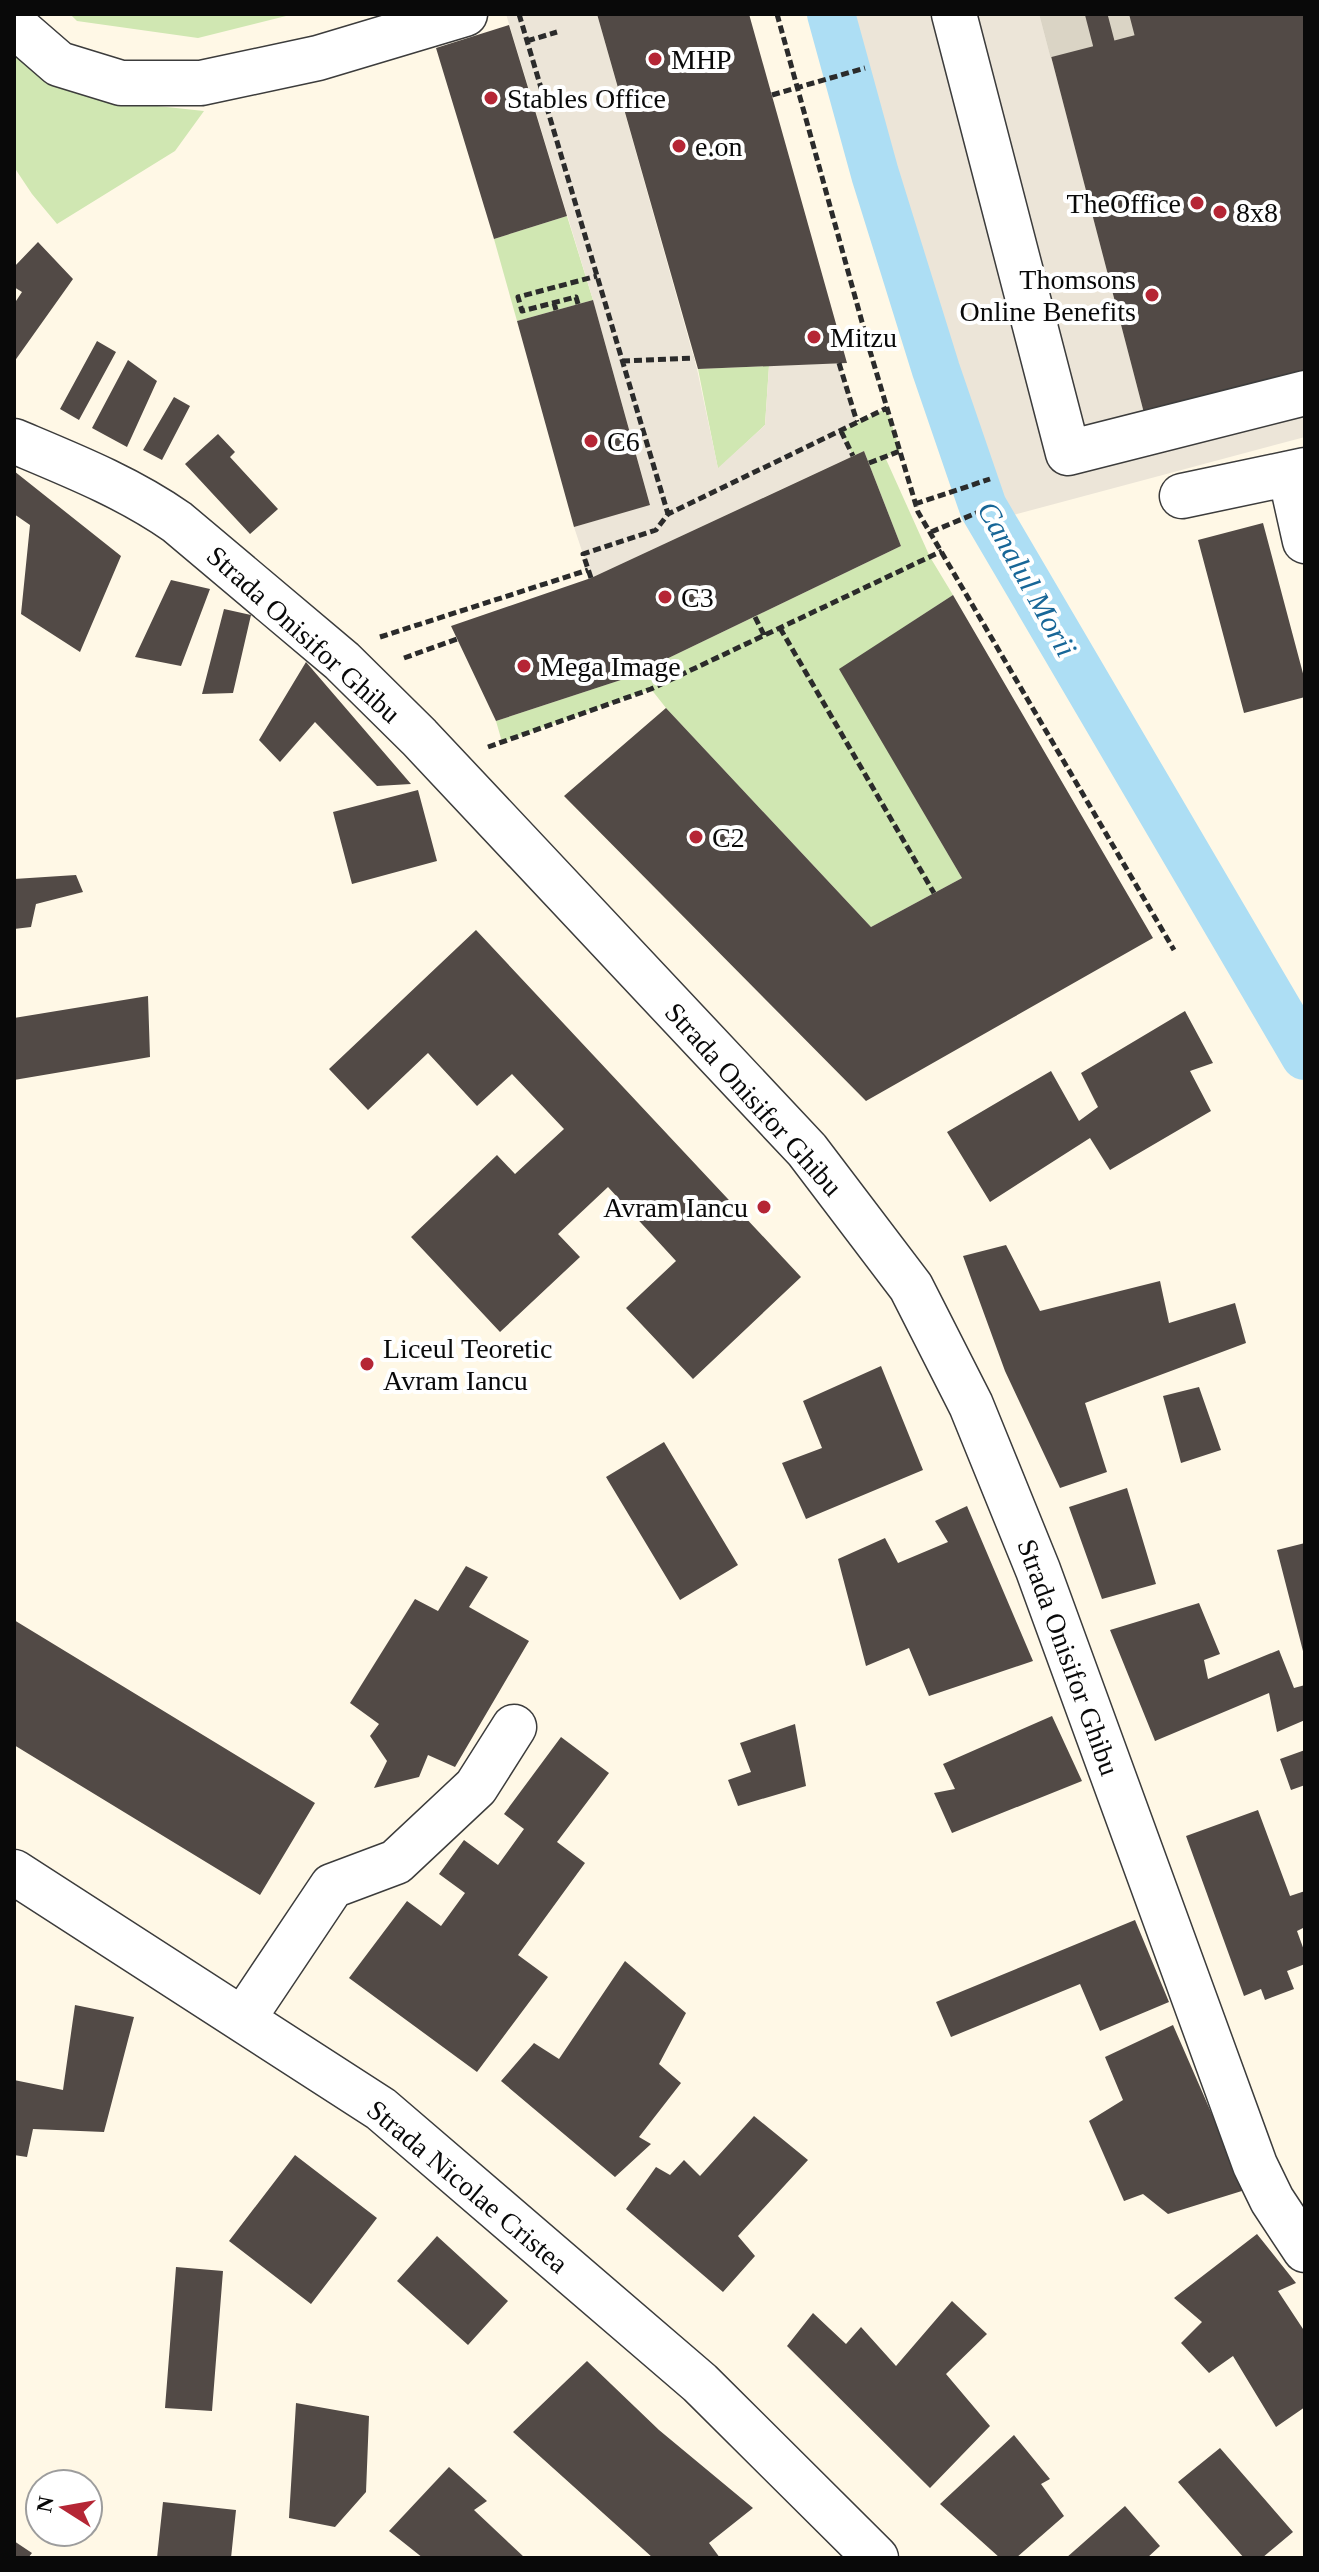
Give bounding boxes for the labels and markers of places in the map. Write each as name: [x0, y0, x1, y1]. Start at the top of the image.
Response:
place label: MHP: [671, 44, 732, 75]
marker: MHP: [646, 50, 664, 68]
place label: Stables Office: [507, 83, 666, 114]
marker: Stables Office: [482, 89, 500, 107]
place label: e.on: [695, 131, 742, 162]
marker: e.on: [670, 137, 688, 155]
place label: TheOffice: [1066, 188, 1181, 219]
marker: TheOffice: [1188, 194, 1206, 212]
place label: 8x8: [1236, 197, 1278, 228]
marker: 8x8: [1211, 203, 1229, 221]
place label: Thomsons Online Benefits: [959, 264, 1136, 327]
marker: Thomsons Online Benefits: [1143, 286, 1161, 304]
place label: Mitzu: [830, 322, 897, 353]
marker: Mitzu: [805, 328, 823, 346]
place label: C6: [607, 426, 640, 457]
marker: C6: [582, 432, 600, 450]
place label: C3: [681, 582, 714, 613]
marker: C3: [656, 588, 674, 606]
place label: Mega Image: [540, 651, 681, 682]
marker: Mega Image: [515, 657, 533, 675]
place label: C2: [712, 822, 745, 853]
marker: C2: [687, 828, 705, 846]
place label: Avram Iancu: [603, 1192, 748, 1223]
marker: Avram Iancu: [755, 1198, 773, 1216]
place label: Liceul Teoretic Avram Iancu: [383, 1333, 552, 1396]
marker: Liceul Teoretic Avram Iancu: [358, 1355, 376, 1373]

